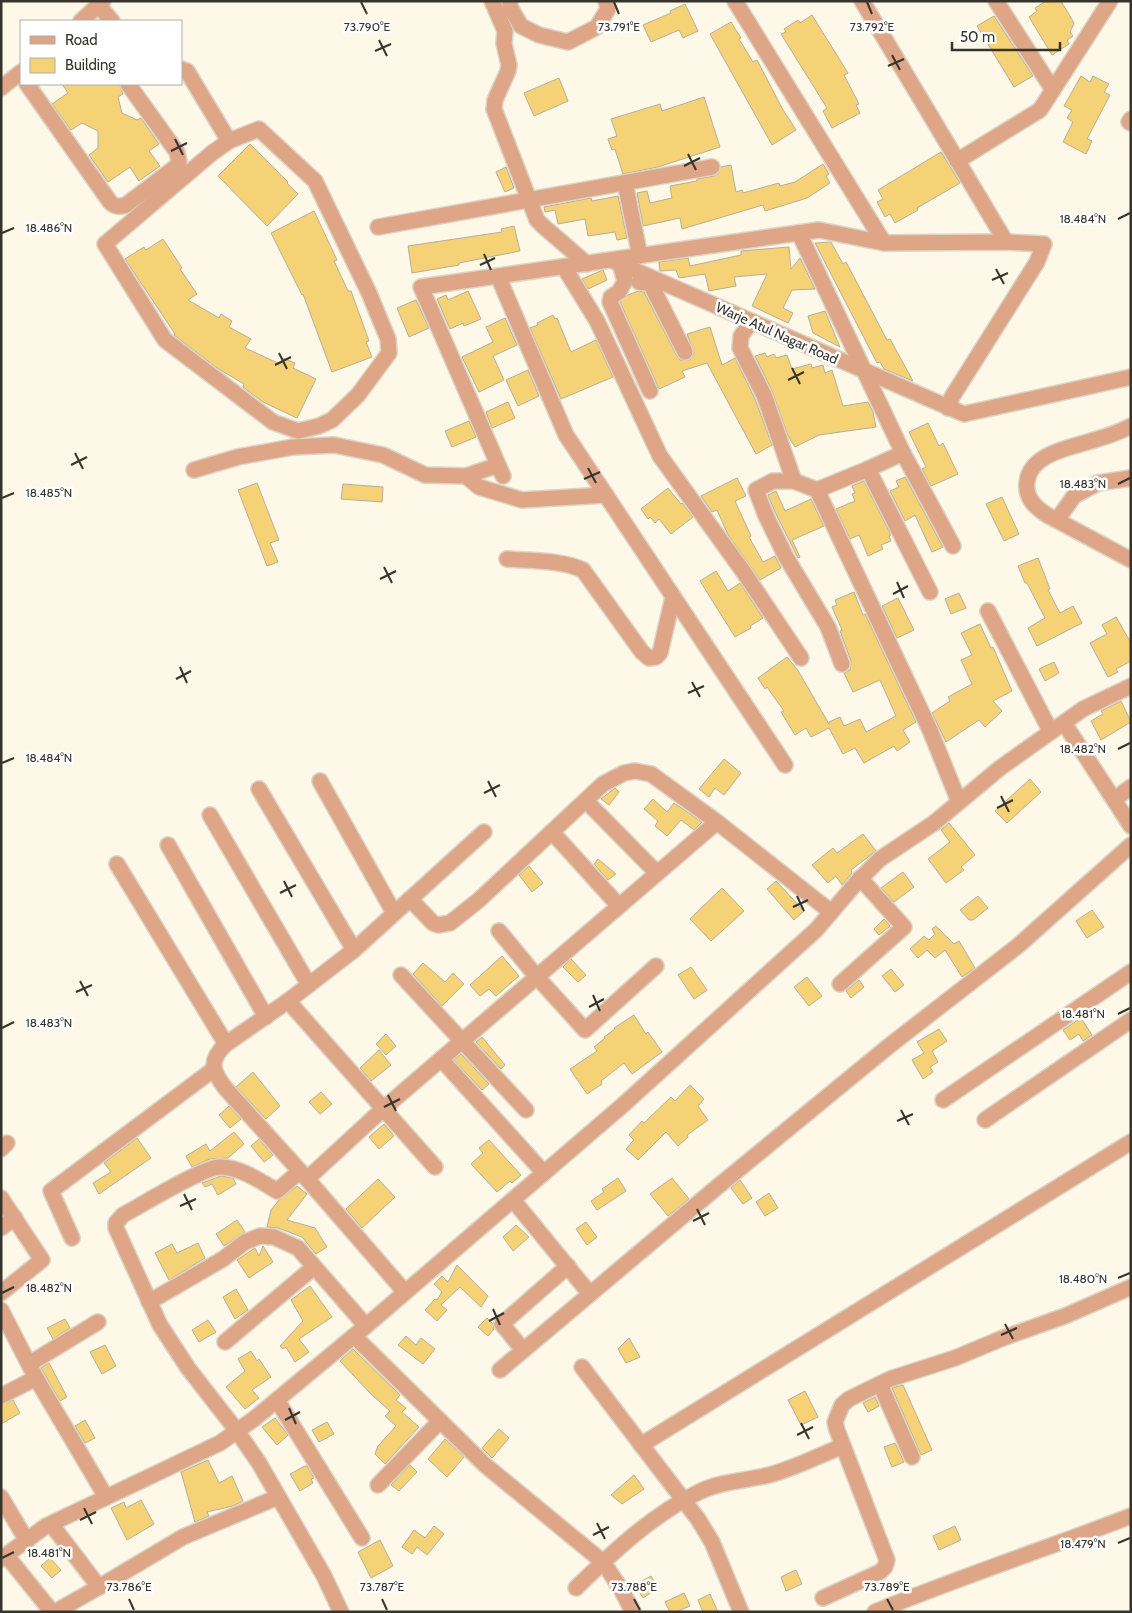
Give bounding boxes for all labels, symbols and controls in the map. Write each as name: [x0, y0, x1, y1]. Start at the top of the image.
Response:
text: 73.790°E: [344, 19, 391, 34]
text: 73.791°E: [598, 19, 640, 34]
text: 73.792°E: [850, 19, 895, 34]
legend: [20, 20, 182, 85]
scale bar: [952, 20, 1060, 52]
text: 50 m: [960, 28, 995, 46]
text: Road: [65, 31, 98, 49]
text: Building: [65, 56, 116, 74]
text: 18.484°N: [1060, 211, 1106, 226]
text: 18.486°N: [26, 220, 72, 235]
street label: Warje Atul Nagar Road: [713, 298, 841, 368]
text: 18.483°N: [1060, 476, 1106, 491]
text: 18.485°N: [26, 485, 72, 500]
text: 18.482°N: [1060, 741, 1106, 756]
text: 18.484°N: [26, 750, 72, 765]
text: 18.481°N: [1061, 1006, 1105, 1021]
text: 18.483°N: [26, 1015, 72, 1030]
text: 18.480°N: [1059, 1271, 1107, 1286]
text: 18.482°N: [26, 1280, 72, 1295]
text: 18.479°N: [1060, 1536, 1106, 1551]
text: 18.481°N: [27, 1545, 71, 1560]
text: 73.786°E: [106, 1579, 152, 1594]
text: 73.787°E: [360, 1579, 405, 1594]
text: 73.788°E: [611, 1579, 657, 1594]
text: 73.789°E: [864, 1579, 910, 1594]

